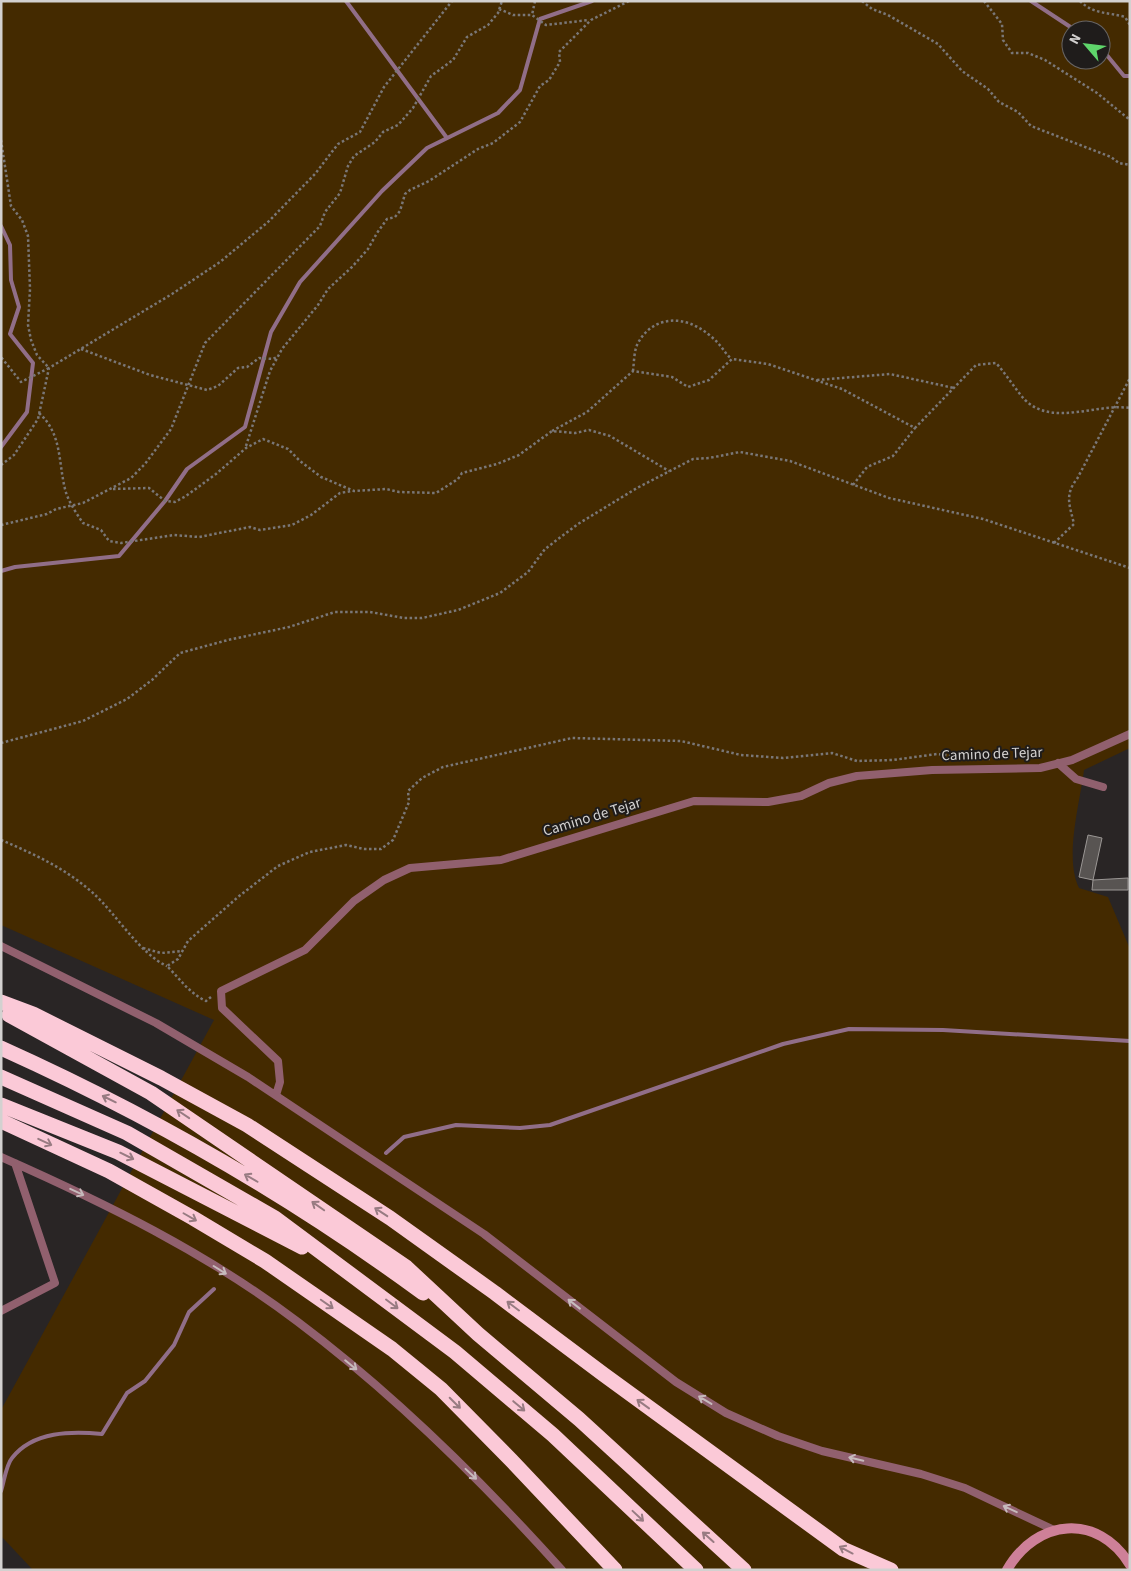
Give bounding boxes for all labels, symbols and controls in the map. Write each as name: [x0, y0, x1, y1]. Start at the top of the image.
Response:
north arrow: [1061, 20, 1111, 70]
text: N: [1064, 31, 1086, 48]
street label: Camino de Tejar: [941, 742, 1044, 766]
street label: Camino de Tejar: [540, 792, 644, 842]
one-way arrow: [102, 1094, 117, 1103]
one-way arrow: [177, 1109, 191, 1119]
one-way arrow: [38, 1137, 53, 1147]
one-way arrow: [119, 1152, 134, 1162]
one-way arrow: [244, 1172, 258, 1182]
one-way arrow: [70, 1187, 85, 1197]
one-way arrow: [311, 1201, 325, 1211]
one-way arrow: [374, 1207, 388, 1218]
one-way arrow: [182, 1212, 196, 1222]
one-way arrow: [213, 1264, 227, 1275]
one-way arrow: [319, 1299, 333, 1309]
one-way arrow: [385, 1299, 398, 1310]
one-way arrow: [567, 1299, 581, 1309]
one-way arrow: [507, 1301, 520, 1312]
one-way arrow: [345, 1359, 358, 1370]
one-way arrow: [699, 1394, 713, 1404]
one-way arrow: [448, 1397, 461, 1409]
one-way arrow: [636, 1399, 650, 1409]
one-way arrow: [512, 1401, 525, 1412]
one-way arrow: [848, 1454, 864, 1463]
one-way arrow: [465, 1468, 478, 1480]
one-way arrow: [1003, 1504, 1018, 1513]
one-way arrow: [632, 1510, 645, 1522]
one-way arrow: [702, 1531, 715, 1543]
one-way arrow: [839, 1545, 854, 1554]

